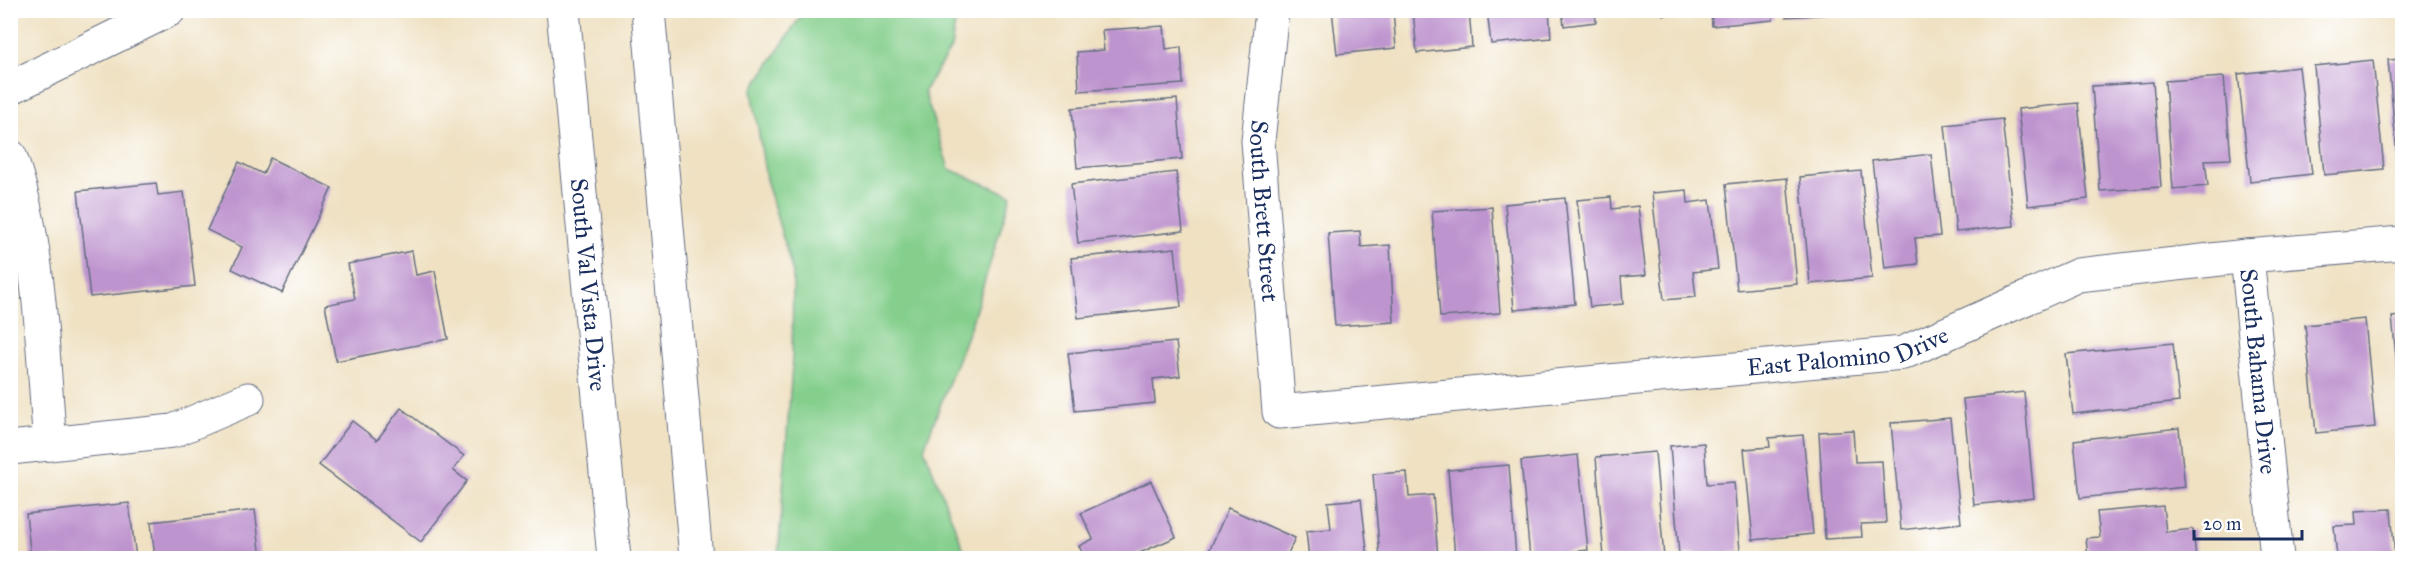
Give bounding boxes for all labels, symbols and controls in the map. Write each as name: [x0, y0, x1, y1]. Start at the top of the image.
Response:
street label: South Brett Street: [1243, 119, 1285, 304]
street label: South Val Vista Drive: [564, 177, 613, 393]
street label: South Bahama Drive: [2233, 267, 2284, 476]
street label: East Palomino Drive: [1746, 320, 1953, 383]
scale bar: [2194, 503, 2302, 541]
text: 20 m: [2203, 513, 2241, 535]

